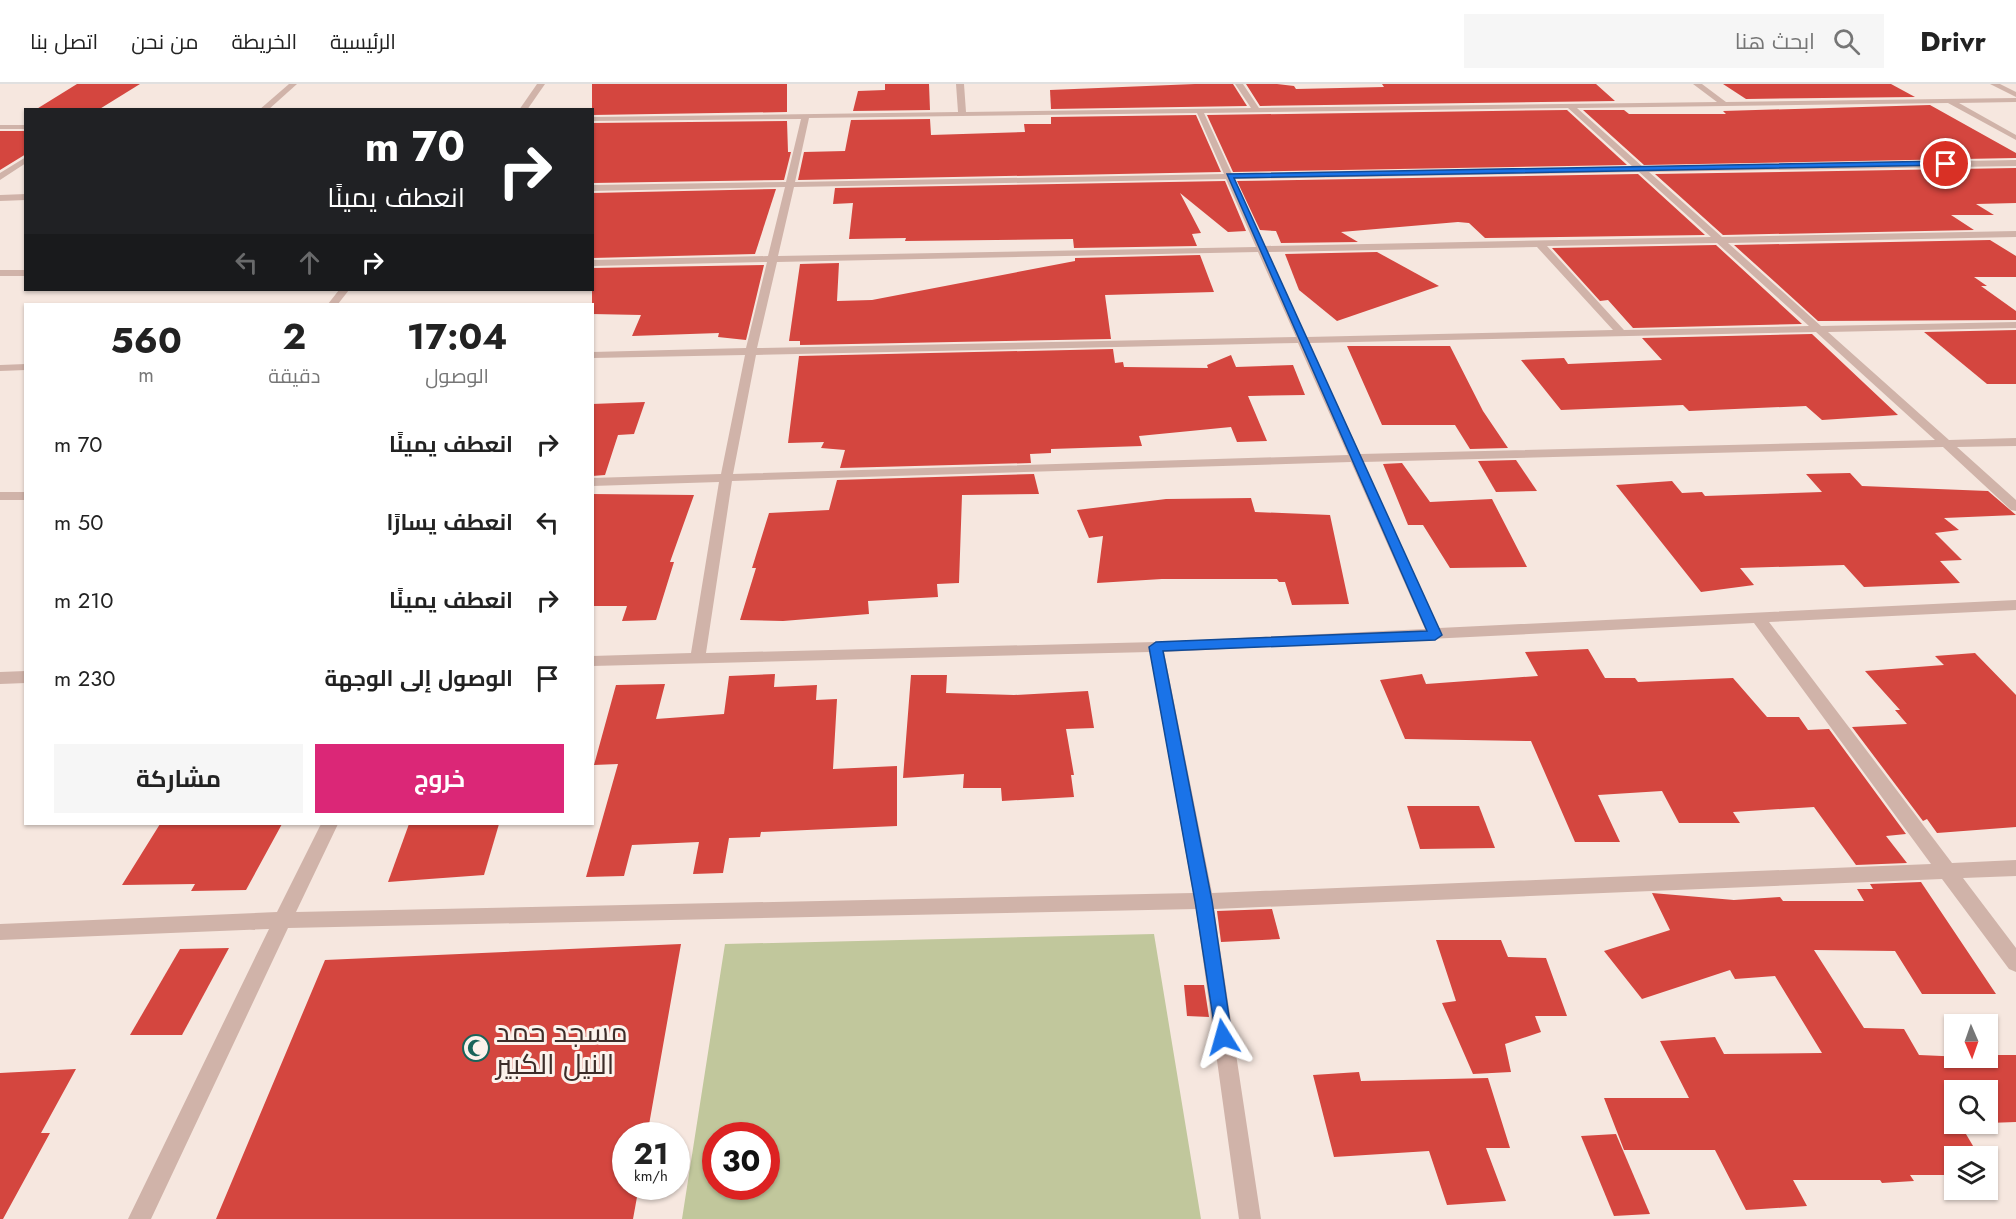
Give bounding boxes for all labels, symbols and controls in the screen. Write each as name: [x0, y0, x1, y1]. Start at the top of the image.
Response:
search box: [1464, 14, 1884, 68]
text: Drivr: [1920, 21, 1986, 62]
text: ابحث هنا: [1735, 25, 1815, 57]
icon: search: [1830, 25, 1863, 58]
text: اتصل بنا: [30, 27, 98, 57]
text: من نحن: [131, 27, 199, 57]
text: الخريطة: [232, 27, 297, 57]
text: الرئيسية: [330, 27, 396, 57]
text: 70 m: [365, 116, 465, 177]
icon: right: [486, 132, 564, 210]
pin: [1920, 138, 1971, 189]
icon: arrive: [1929, 147, 1962, 180]
text: انعطف يمينًا: [327, 178, 465, 217]
icon: left: [230, 246, 263, 279]
icon: ahead: [293, 246, 326, 279]
icon: right: [356, 246, 389, 279]
text: 2: [282, 310, 306, 362]
text: 17:04: [407, 310, 507, 362]
text: 560: [111, 314, 182, 366]
text: m: [138, 361, 154, 390]
text: دقيقة: [268, 362, 320, 391]
text: الوصول: [425, 362, 489, 391]
text: 70 m: [54, 428, 103, 460]
text: انعطف يمينًا: [389, 428, 513, 460]
icon: right: [531, 428, 564, 461]
text: 50 m: [54, 506, 103, 538]
text: انعطف يسارًا: [386, 506, 513, 538]
icon: left: [531, 506, 564, 539]
text: 210 m: [54, 584, 113, 616]
text: انعطف يمينًا: [389, 584, 513, 616]
icon: right: [531, 584, 564, 617]
text: 230 m: [54, 662, 116, 694]
text: الوصول إلى الوجهة: [325, 662, 513, 694]
icon: arrive: [531, 662, 564, 695]
button: مشاركة: [54, 744, 303, 813]
button: خروج: [315, 744, 564, 813]
position arrow: [1191, 1005, 1255, 1069]
place label: مسجد حمد النيل الكبير: [494, 1012, 628, 1085]
north arrow: [1944, 1014, 1998, 1068]
map controls: [1944, 1014, 1998, 1200]
mosque icon: مسجد حمد النيل الكبير: [461, 1033, 491, 1063]
button: search: [1944, 1080, 1998, 1134]
speed limit sign: 30: [702, 1122, 780, 1200]
text: 21: [634, 1132, 668, 1175]
button: layers: [1944, 1146, 1998, 1200]
text: km/h: [634, 1165, 668, 1187]

